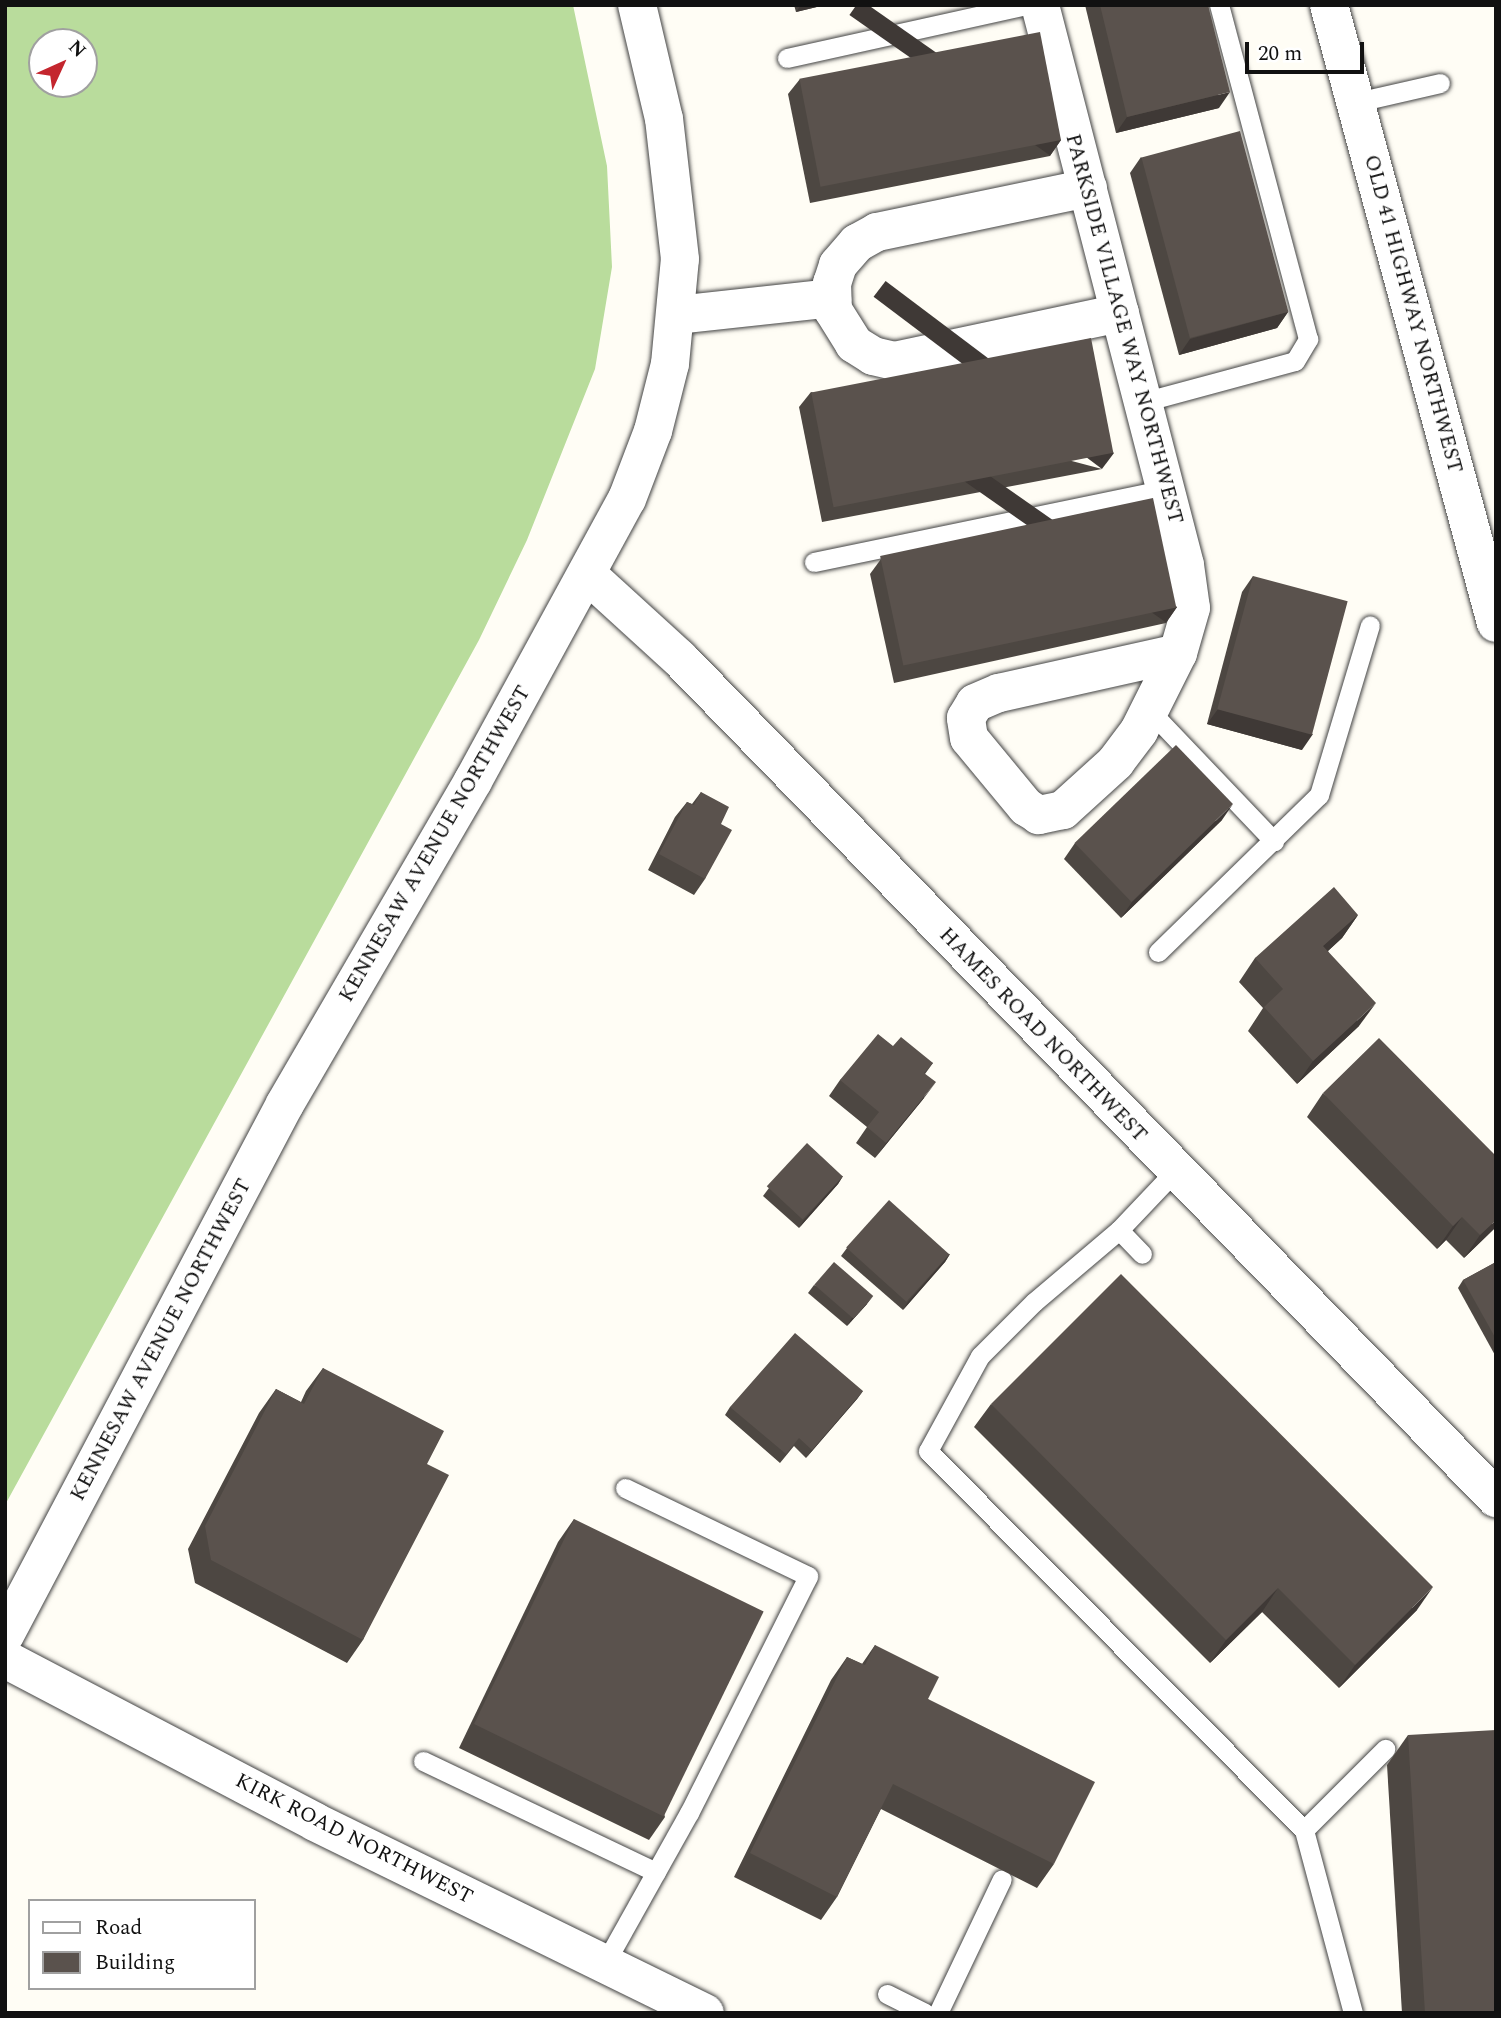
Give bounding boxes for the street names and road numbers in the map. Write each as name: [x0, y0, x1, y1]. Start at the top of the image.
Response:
street label: PARKSIDE VILLAGE WAY NORTHWEST: [1060, 131, 1188, 527]
street label: OLD 41 HIGHWAY NORTHWEST: [1358, 152, 1468, 476]
street label: KENNESAW AVENUE NORTHWEST: [334, 681, 536, 1007]
street label: HAMES ROAD NORTHWEST: [934, 922, 1152, 1148]
street label: KENNESAW AVENUE NORTHWEST: [65, 1175, 257, 1505]
street label: KIRK ROAD NORTHWEST: [231, 1768, 477, 1910]

